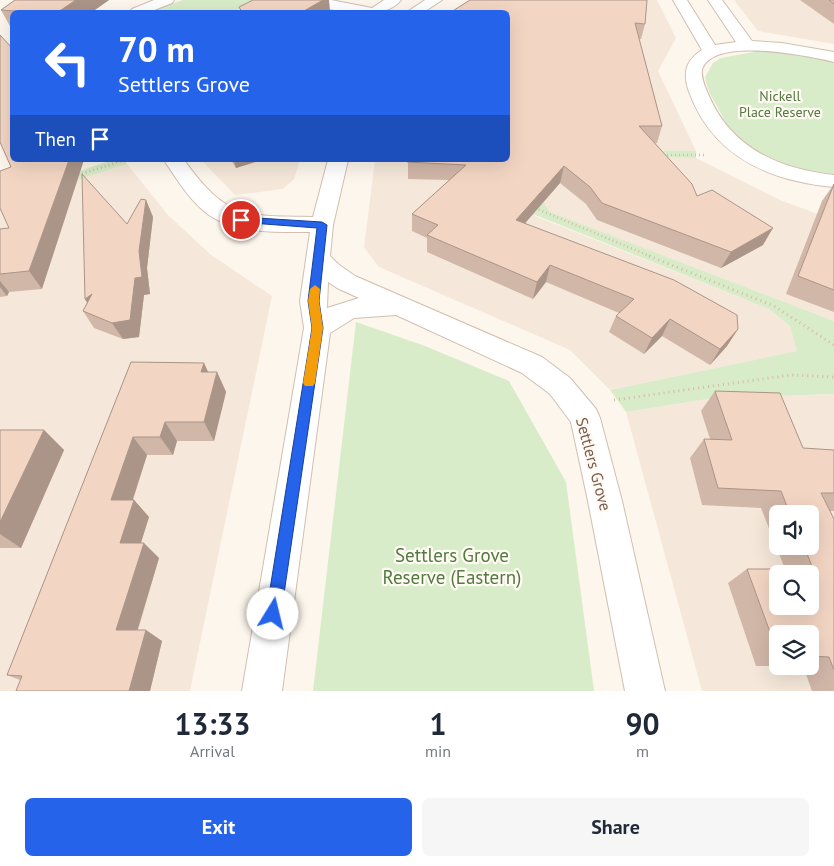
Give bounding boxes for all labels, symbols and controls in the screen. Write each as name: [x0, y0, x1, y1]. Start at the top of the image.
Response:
text: 70 m: [118, 26, 195, 72]
icon: left: [35, 30, 100, 95]
text: Settlers Grove: [118, 70, 250, 98]
park label: Nickell Place Reserve: [739, 87, 821, 121]
icon: arrive: [86, 125, 114, 153]
text: Then: [35, 127, 76, 151]
pin: [220, 199, 262, 241]
icon: arrive: [227, 206, 255, 234]
street label: Settlers Grove: [572, 415, 616, 513]
map controls: [769, 505, 819, 675]
button: sound: [769, 505, 819, 555]
park label: Settlers Grove Reserve (Eastern): [383, 543, 521, 589]
button: search: [769, 565, 819, 615]
position arrow: [246, 587, 298, 639]
button: layers: [769, 625, 819, 675]
text: 13:33: [174, 704, 251, 743]
text: 1: [430, 704, 447, 743]
text: 90: [625, 704, 660, 743]
text: Arrival: [190, 741, 235, 761]
text: min: [425, 741, 451, 761]
text: m: [636, 741, 649, 761]
button: Exit: [25, 798, 412, 856]
button: Share: [422, 798, 809, 856]

